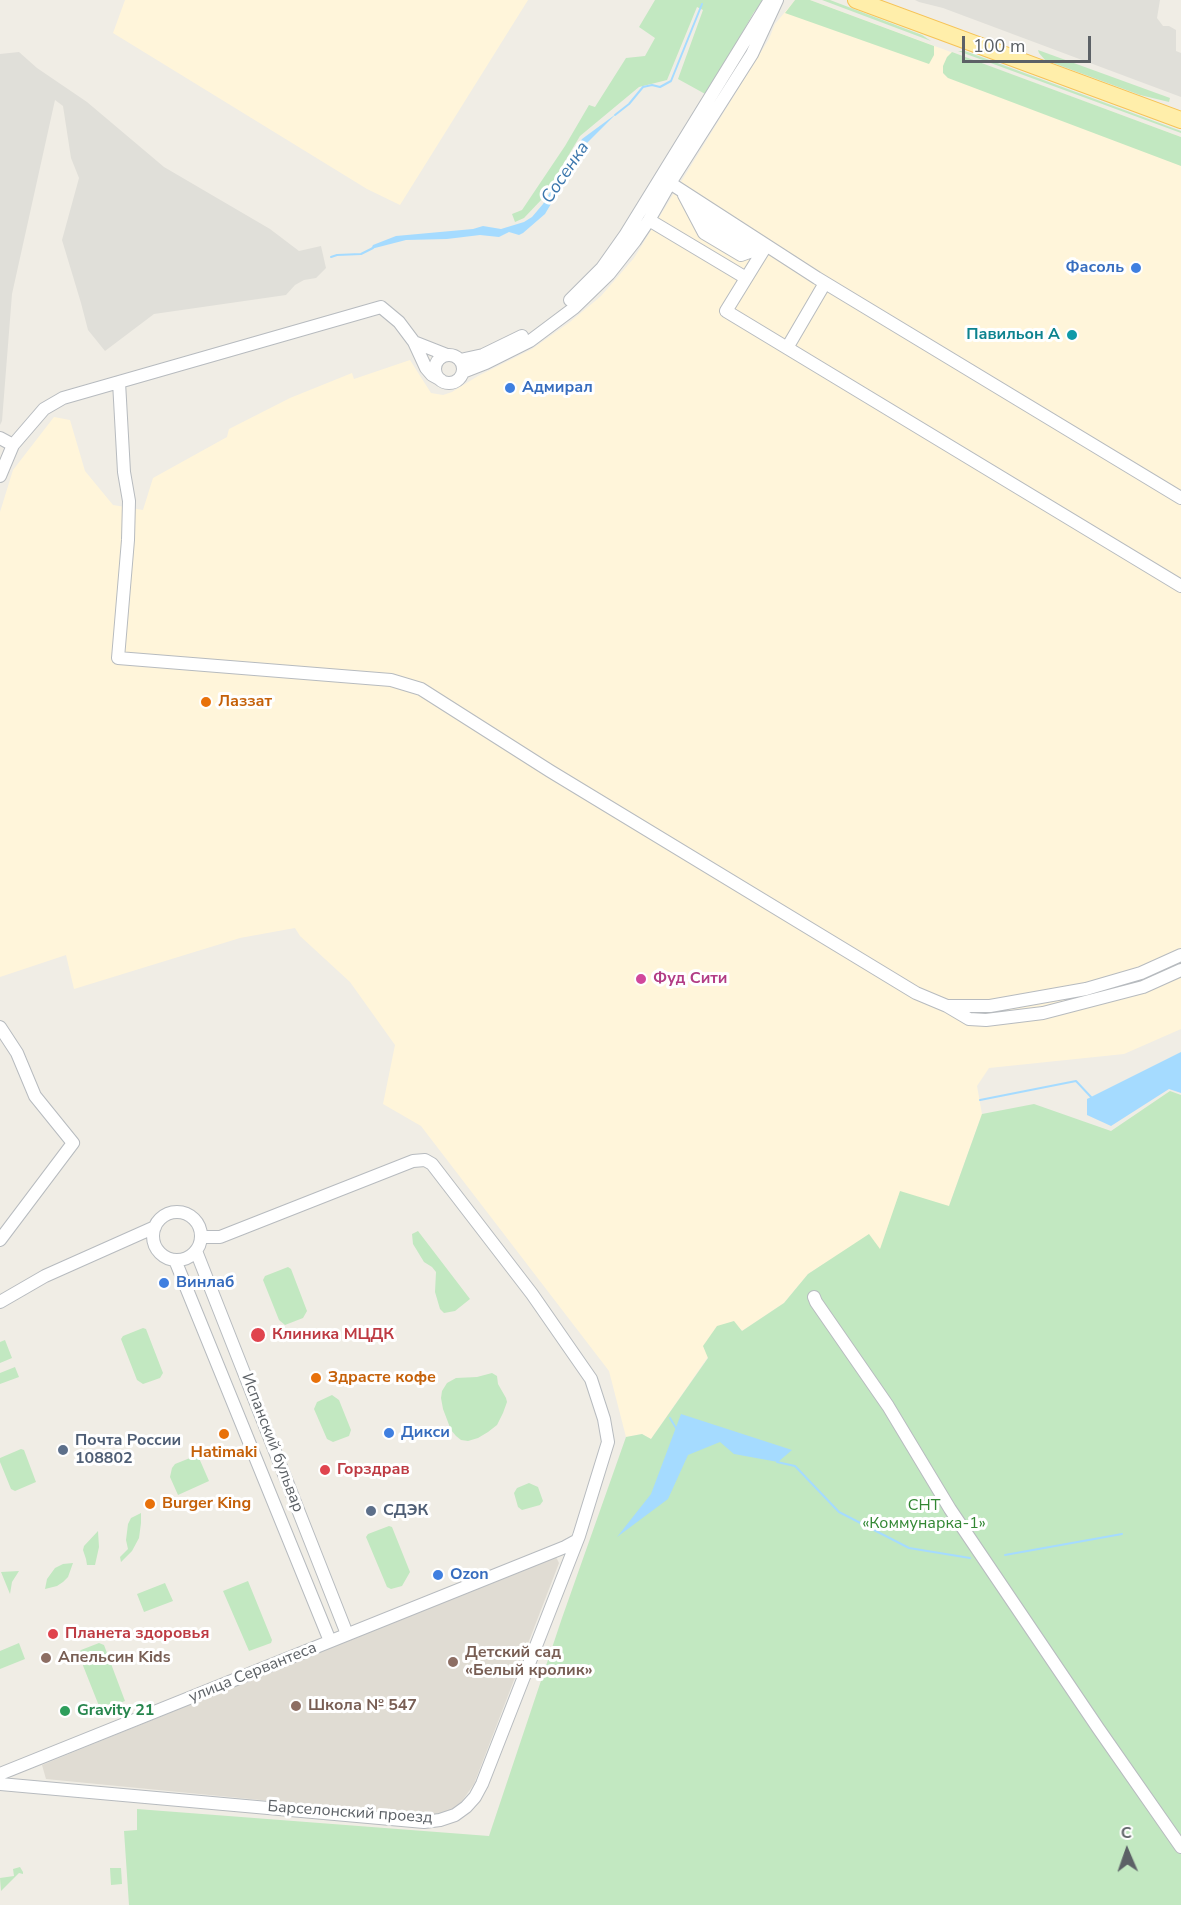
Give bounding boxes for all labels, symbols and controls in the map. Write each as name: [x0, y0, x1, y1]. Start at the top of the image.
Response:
scale bar: [965, 24, 1094, 62]
text: 100 m: [973, 34, 1025, 58]
water label: Сосенка: [537, 138, 595, 208]
place label: Фасоль: [1065, 258, 1124, 278]
marker: Фасоль: [1129, 261, 1143, 275]
place label: Павильон А: [966, 325, 1060, 345]
marker: Павильон А: [1065, 328, 1079, 342]
place label: Адмирал: [522, 378, 593, 398]
marker: Адмирал: [503, 381, 517, 395]
place label: Лаззат: [218, 692, 272, 712]
marker: Лаззат: [199, 695, 213, 709]
place label: Фуд Сити: [653, 969, 728, 989]
marker: Фуд Сити: [634, 972, 648, 986]
place label: Винлаб: [176, 1273, 234, 1293]
marker: Винлаб: [157, 1276, 171, 1290]
place label: Клиника МЦДК: [272, 1325, 394, 1345]
marker: Клиника МЦДК: [249, 1326, 267, 1344]
place label: Здрасте кофе: [328, 1368, 436, 1388]
street label: Испанский бульвар: [237, 1371, 307, 1515]
marker: Здрасте кофе: [309, 1371, 323, 1385]
place label: Дикси: [401, 1423, 450, 1443]
marker: Дикси: [382, 1426, 396, 1440]
marker: Hatimaki: [217, 1427, 231, 1441]
place label: Почта России 108802: [75, 1431, 181, 1469]
marker: Почта России 108802: [56, 1443, 70, 1457]
place label: Hatimaki: [191, 1443, 257, 1463]
place label: Горздрав: [337, 1460, 410, 1480]
marker: Горздрав: [318, 1463, 332, 1477]
place label: Burger King: [162, 1494, 251, 1514]
park label: СНТ «Коммунарка-1»: [862, 1496, 986, 1534]
marker: Burger King: [143, 1497, 157, 1511]
place label: СДЭК: [383, 1501, 428, 1521]
marker: СДЭК: [364, 1504, 378, 1518]
place label: Ozon: [450, 1565, 489, 1585]
marker: Ozon: [431, 1568, 445, 1582]
place label: Планета здоровья: [65, 1624, 209, 1644]
marker: Планета здоровья: [46, 1627, 60, 1641]
street label: улица Сервантеса: [186, 1639, 320, 1707]
place label: Детский сад «Белый кролик»: [465, 1643, 593, 1681]
place label: Апельсин Kids: [58, 1648, 170, 1668]
marker: Апельсин Kids: [39, 1651, 53, 1665]
marker: Детский сад «Белый кролик»: [446, 1655, 460, 1669]
place label: Школа № 547: [308, 1696, 417, 1716]
marker: Школа № 547: [289, 1699, 303, 1713]
place label: Gravity 21: [77, 1701, 154, 1721]
marker: Gravity 21: [58, 1704, 72, 1718]
street label: Барселонский проезд: [267, 1798, 433, 1828]
north arrow: [1097, 1821, 1157, 1881]
text: С: [1121, 1822, 1132, 1844]

